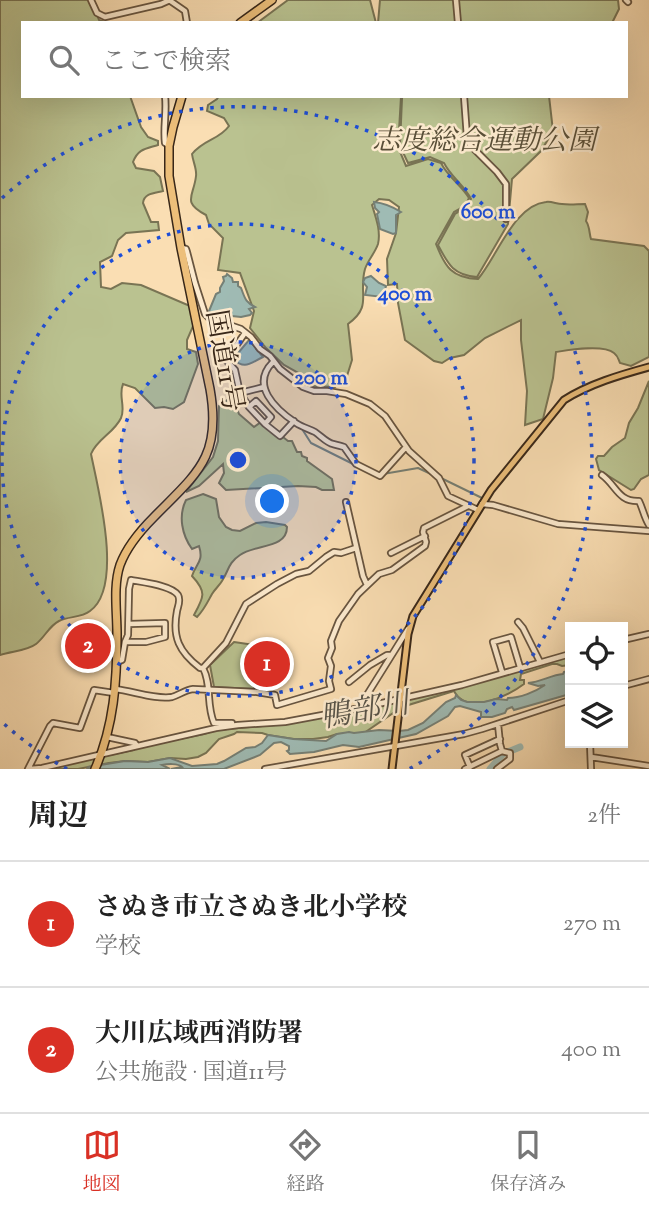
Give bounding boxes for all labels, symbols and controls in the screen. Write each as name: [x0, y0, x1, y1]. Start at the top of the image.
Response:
search box: [21, 21, 628, 98]
icon: search: [45, 41, 83, 79]
text: ここで検索: [101, 44, 231, 81]
park label: 志度総合運動公園: [372, 122, 600, 162]
text: 600 m: [461, 198, 516, 228]
text: 400 m: [377, 280, 433, 310]
street label: 国道11号: [194, 307, 252, 415]
text: 200 m: [294, 364, 349, 394]
centre of rings: [226, 448, 250, 472]
your location: [255, 484, 289, 518]
pin: 2: [65, 620, 111, 672]
map controls: [565, 622, 628, 748]
button: locate: [565, 622, 628, 685]
pin: 1: [244, 638, 290, 690]
water label: 鴨部川: [317, 682, 416, 741]
button: layers: [565, 685, 628, 748]
text: 周辺: [28, 796, 88, 839]
text: 2件: [587, 800, 621, 833]
text: さぬき市立さぬき北小学校: [95, 890, 407, 927]
text: 1: [47, 908, 55, 941]
text: 270 m: [563, 908, 621, 941]
text: 学校: [95, 931, 141, 964]
text: 大川広域西消防署: [95, 1016, 303, 1053]
text: 2: [46, 1034, 56, 1067]
text: 400 m: [561, 1034, 621, 1067]
text: 公共施設 · 国道11号: [95, 1057, 287, 1090]
tab: 地図: [83, 1126, 121, 1199]
tab: 経路: [286, 1126, 324, 1199]
tab: 保存済み: [490, 1126, 566, 1199]

